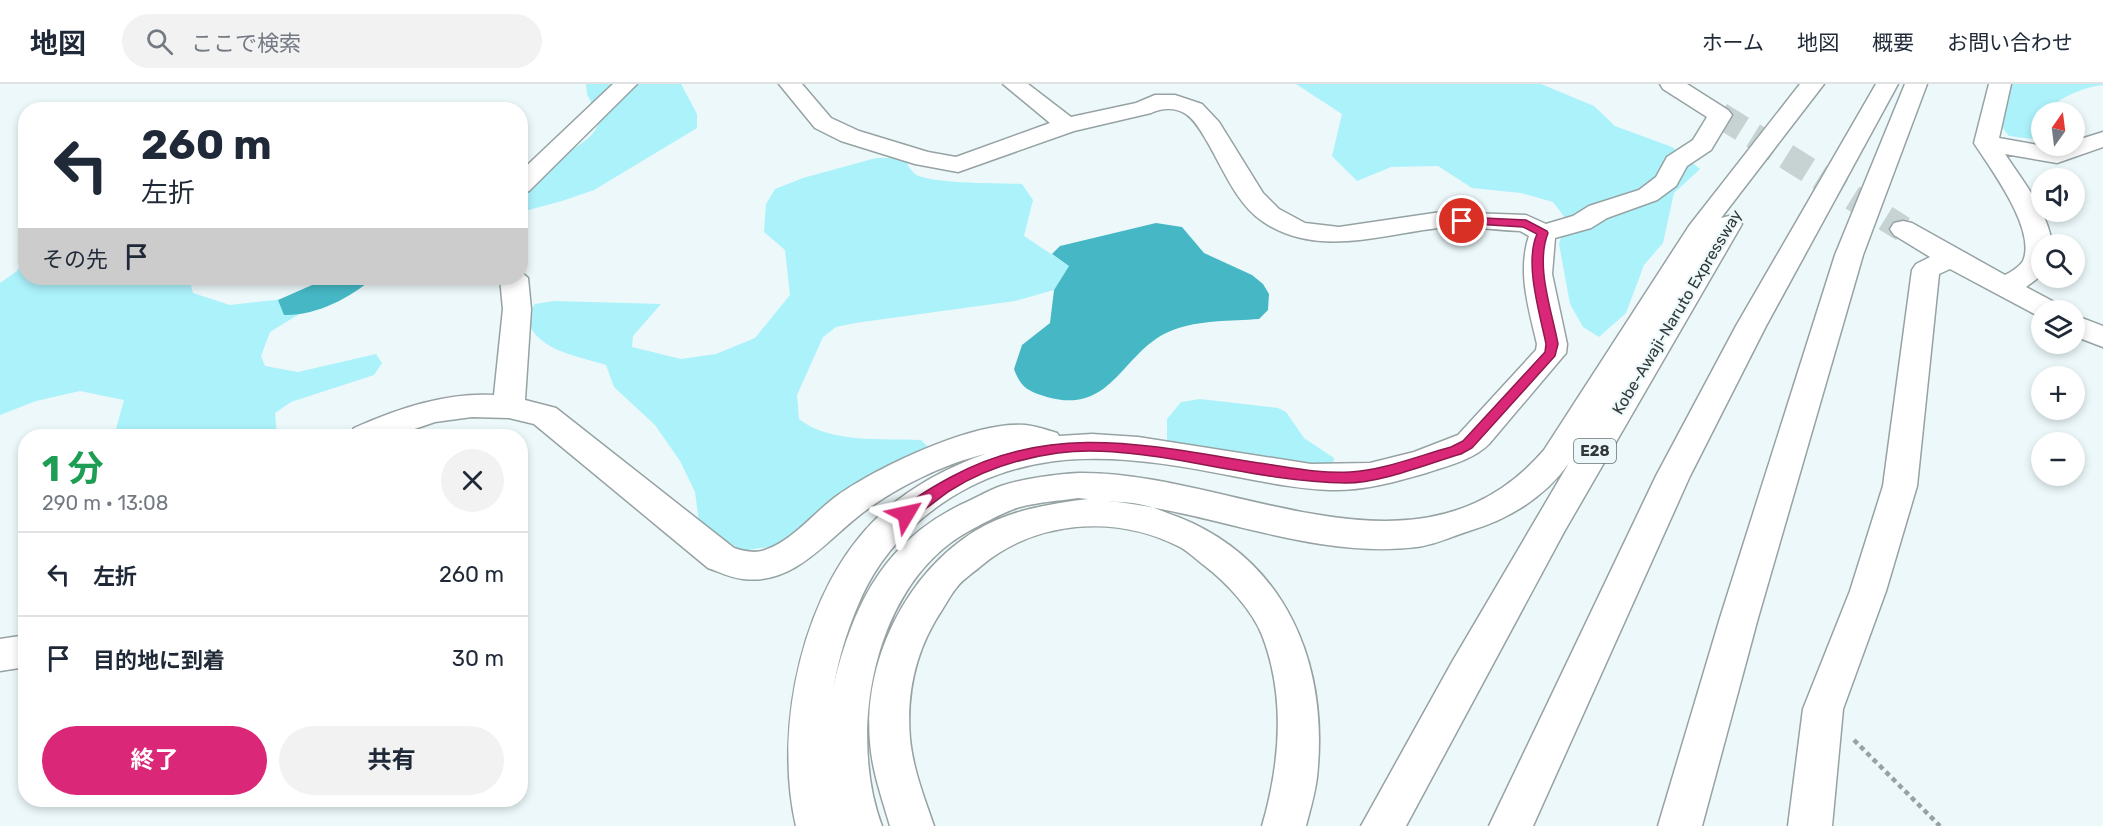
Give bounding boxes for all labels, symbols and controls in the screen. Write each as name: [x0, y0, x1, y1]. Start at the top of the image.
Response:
search box: [122, 14, 542, 68]
icon: search: [143, 25, 176, 58]
text: 地図: [30, 27, 86, 60]
text: ここで検索: [191, 30, 301, 57]
text: ホーム: [1702, 30, 1764, 55]
text: 地図: [1797, 30, 1839, 55]
text: 概要: [1872, 30, 1914, 55]
text: お問い合わせ: [1947, 30, 2073, 55]
north arrow: [2031, 102, 2085, 156]
map controls: [2031, 102, 2085, 486]
text: 260 m: [141, 120, 272, 170]
icon: left: [42, 126, 120, 204]
button: sound: [2031, 168, 2085, 222]
text: 左折: [141, 177, 195, 209]
pin: [1436, 195, 1487, 246]
icon: arrive: [1445, 204, 1478, 237]
street label: Kobe-Awaji-Naruto Expressway: [1608, 206, 1746, 418]
button: search: [2031, 234, 2085, 288]
icon: arrive: [120, 240, 153, 273]
text: その先: [42, 246, 108, 273]
button: layers: [2031, 300, 2085, 354]
button: +: [2031, 366, 2085, 420]
button: −: [2031, 432, 2085, 486]
road number: E28: [1574, 439, 1616, 463]
text: 1 分: [42, 447, 104, 490]
button: close: [441, 449, 504, 512]
position arrow: [874, 482, 938, 546]
text: 290 m · 13:08: [42, 491, 169, 515]
icon: left: [42, 558, 75, 591]
text: 260 m: [439, 561, 504, 588]
text: 左折: [93, 563, 137, 590]
icon: arrive: [42, 642, 75, 675]
text: 30 m: [452, 645, 504, 672]
text: 目的地に到着: [93, 647, 225, 674]
button: 終了: [42, 726, 267, 795]
button: 共有: [279, 726, 504, 795]

